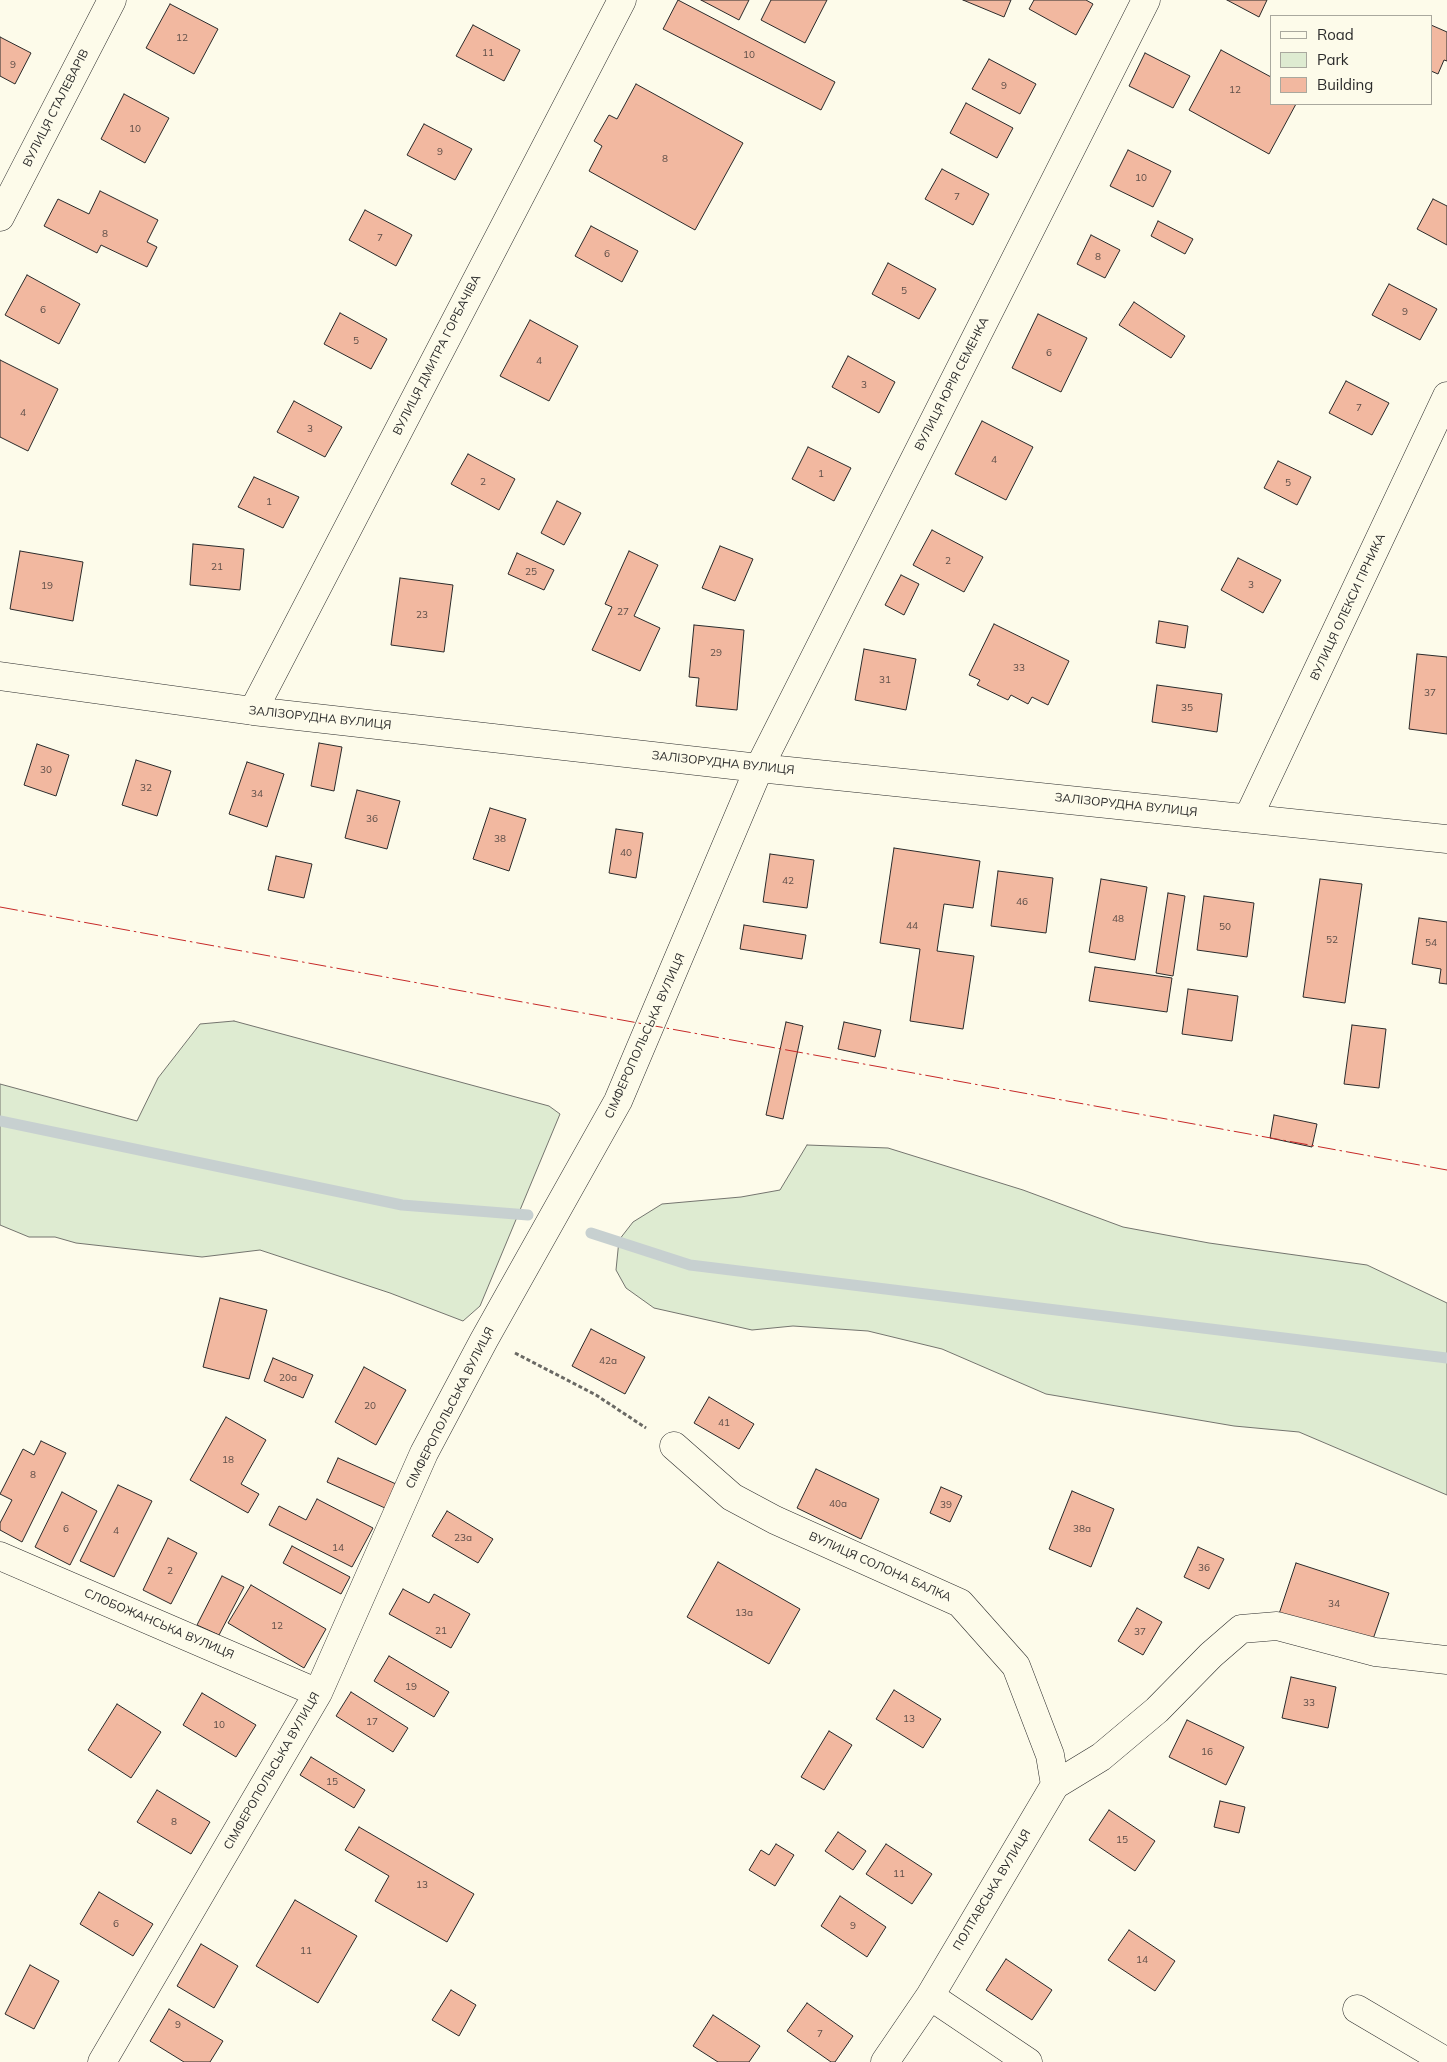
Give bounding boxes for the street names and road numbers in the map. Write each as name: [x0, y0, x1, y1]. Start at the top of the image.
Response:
street label: ВУЛИЦЯ СТАЛЕВАРІВ: [20, 47, 92, 169]
street label: ВУЛИЦЯ ДМИТРА ГОРБАЧІВА: [390, 272, 484, 438]
street label: ВУЛИЦЯ ЮРІЯ СЕМЕНКА: [912, 315, 992, 453]
street label: ВУЛИЦЯ ОЛЕКСИ ГІРНИКА: [1308, 531, 1388, 683]
street label: ЗАЛІЗОРУДНА ВУЛИЦЯ: [248, 703, 392, 733]
street label: ЗАЛІЗОРУДНА ВУЛИЦЯ: [651, 748, 795, 778]
street label: ЗАЛІЗОРУДНА ВУЛИЦЯ: [1054, 790, 1198, 820]
street label: СІМФЕРОПОЛЬСЬКА ВУЛИЦЯ: [602, 951, 688, 1121]
street label: СІМФЕРОПОЛЬСЬКА ВУЛИЦЯ: [403, 1325, 497, 1491]
street label: ВУЛИЦЯ СОЛОНА БАЛКА: [807, 1529, 953, 1605]
street label: СЛОБОЖАНСЬКА ВУЛИЦЯ: [82, 1586, 236, 1662]
street label: СІМФЕРОПОЛЬСЬКА ВУЛИЦЯ: [221, 1690, 323, 1852]
street label: ПОЛТАВСЬКА ВУЛИЦЯ: [950, 1827, 1034, 1953]

